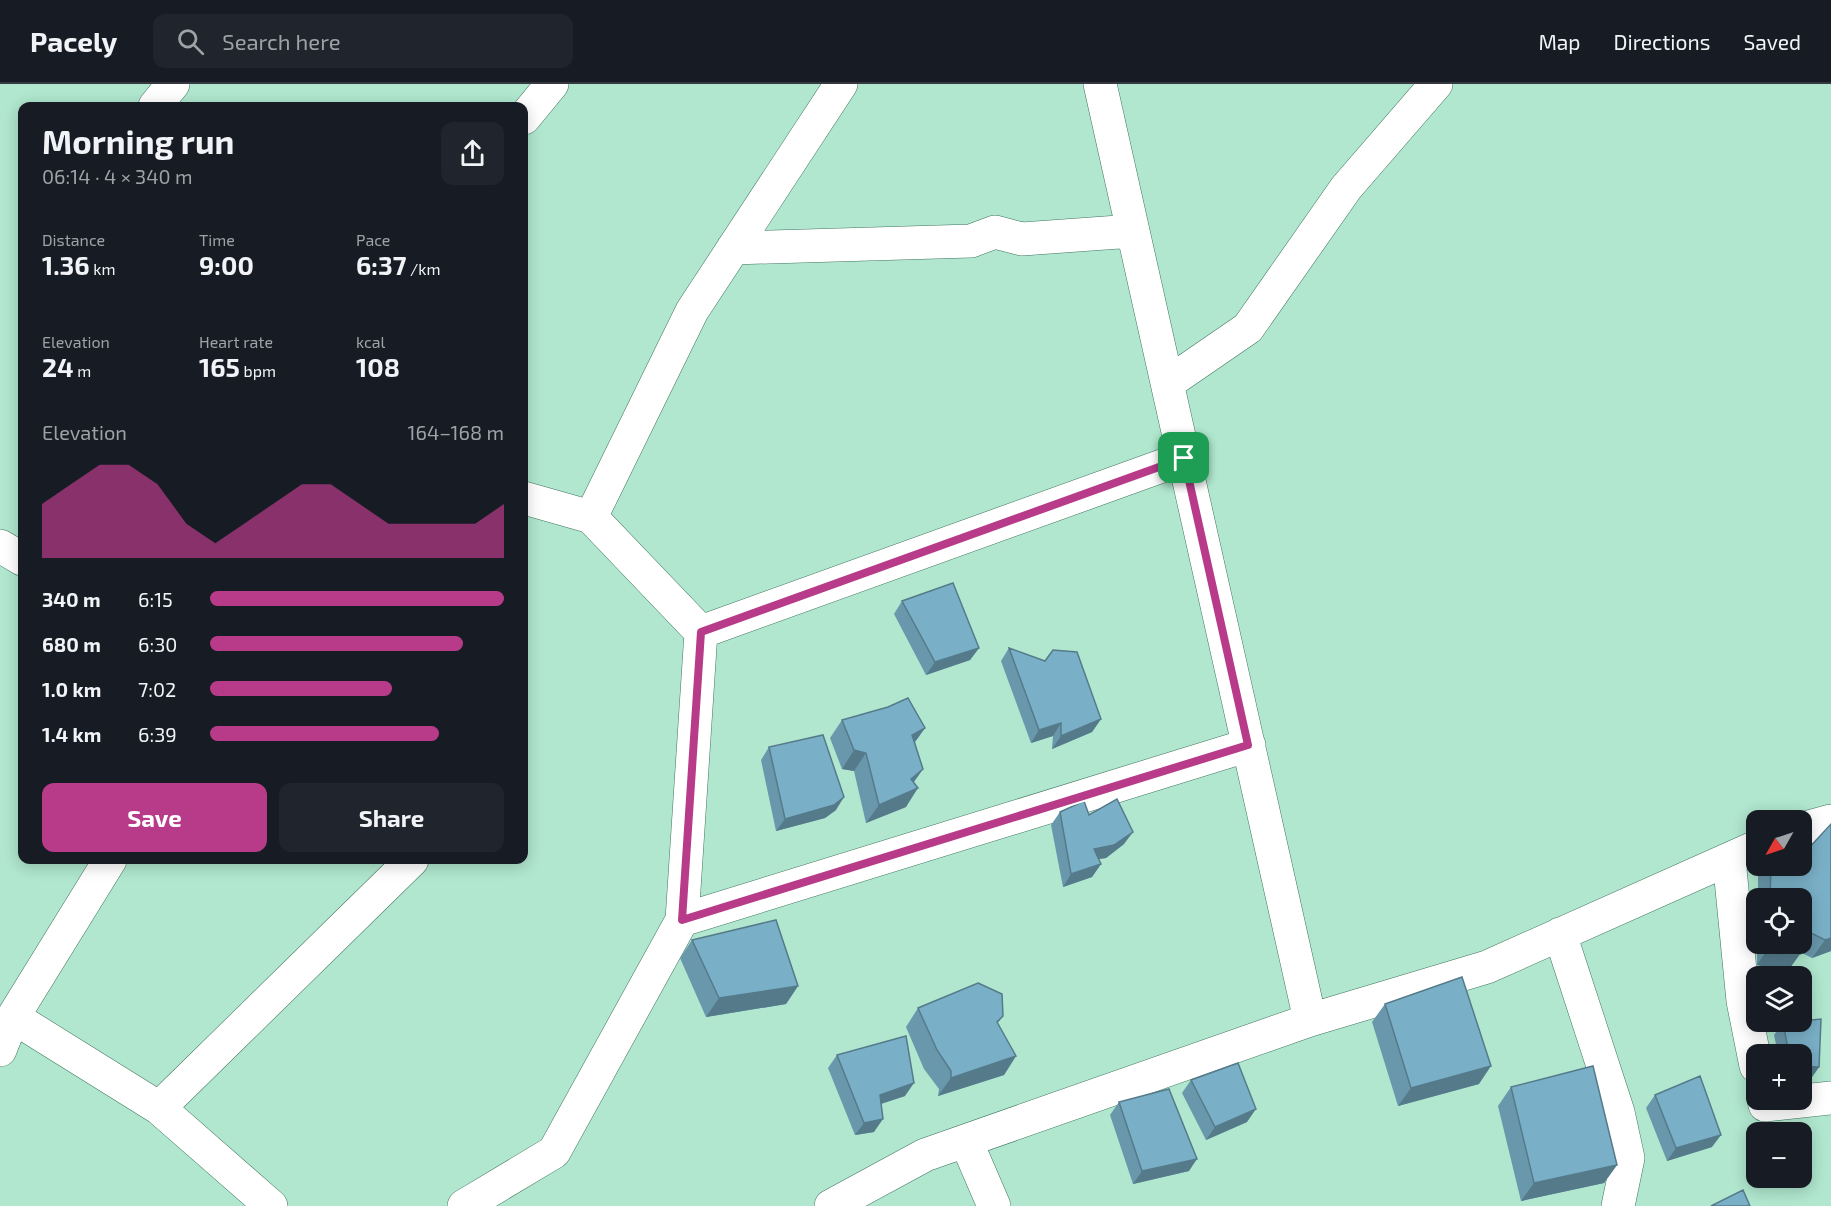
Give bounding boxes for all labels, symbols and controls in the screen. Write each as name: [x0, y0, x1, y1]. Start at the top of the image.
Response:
search box: [153, 14, 573, 68]
text: Pacely: [30, 24, 117, 58]
icon: search: [174, 25, 207, 58]
text: Search here: [222, 28, 341, 54]
text: Map: [1538, 29, 1581, 54]
text: Directions: [1614, 29, 1710, 54]
text: Saved: [1743, 29, 1801, 54]
text: Morning run: [42, 121, 234, 161]
button: share: [441, 122, 504, 185]
text: 06:14 · 4 × 340 m: [42, 164, 192, 188]
text: Distance: [42, 230, 105, 249]
text: Time: [199, 230, 235, 249]
text: Pace: [356, 230, 390, 249]
text: 1.36: [42, 249, 90, 280]
text: 9:00: [199, 249, 254, 280]
text: 6:37: [356, 249, 407, 280]
text: km: [90, 259, 115, 278]
text: /km: [407, 259, 441, 278]
text: Elevation: [42, 332, 110, 351]
text: Heart rate: [199, 332, 273, 351]
text: kcal: [356, 332, 385, 351]
text: 24: [42, 351, 74, 382]
text: 165: [199, 351, 240, 382]
text: 108: [356, 351, 400, 382]
text: m: [74, 361, 91, 380]
text: bpm: [240, 361, 276, 380]
text: Elevation: [42, 420, 127, 444]
text: 164–168 m: [408, 420, 504, 444]
pin: [1158, 432, 1209, 483]
icon: arrive: [1167, 441, 1200, 474]
text: 340 m: [42, 587, 101, 611]
text: 6:15: [138, 587, 173, 611]
text: 680 m: [42, 632, 101, 656]
text: 6:30: [138, 632, 177, 656]
text: 1.0 km: [42, 677, 101, 701]
text: 7:02: [138, 677, 176, 701]
text: 1.4 km: [42, 722, 101, 746]
text: 6:39: [138, 722, 177, 746]
button: Save: [42, 783, 267, 852]
button: Share: [279, 783, 504, 852]
north arrow: [1746, 810, 1812, 876]
map controls: [1746, 810, 1812, 1188]
button: locate: [1746, 888, 1812, 954]
button: layers: [1746, 966, 1812, 1032]
button: +: [1746, 1044, 1812, 1110]
button: −: [1746, 1122, 1812, 1188]

